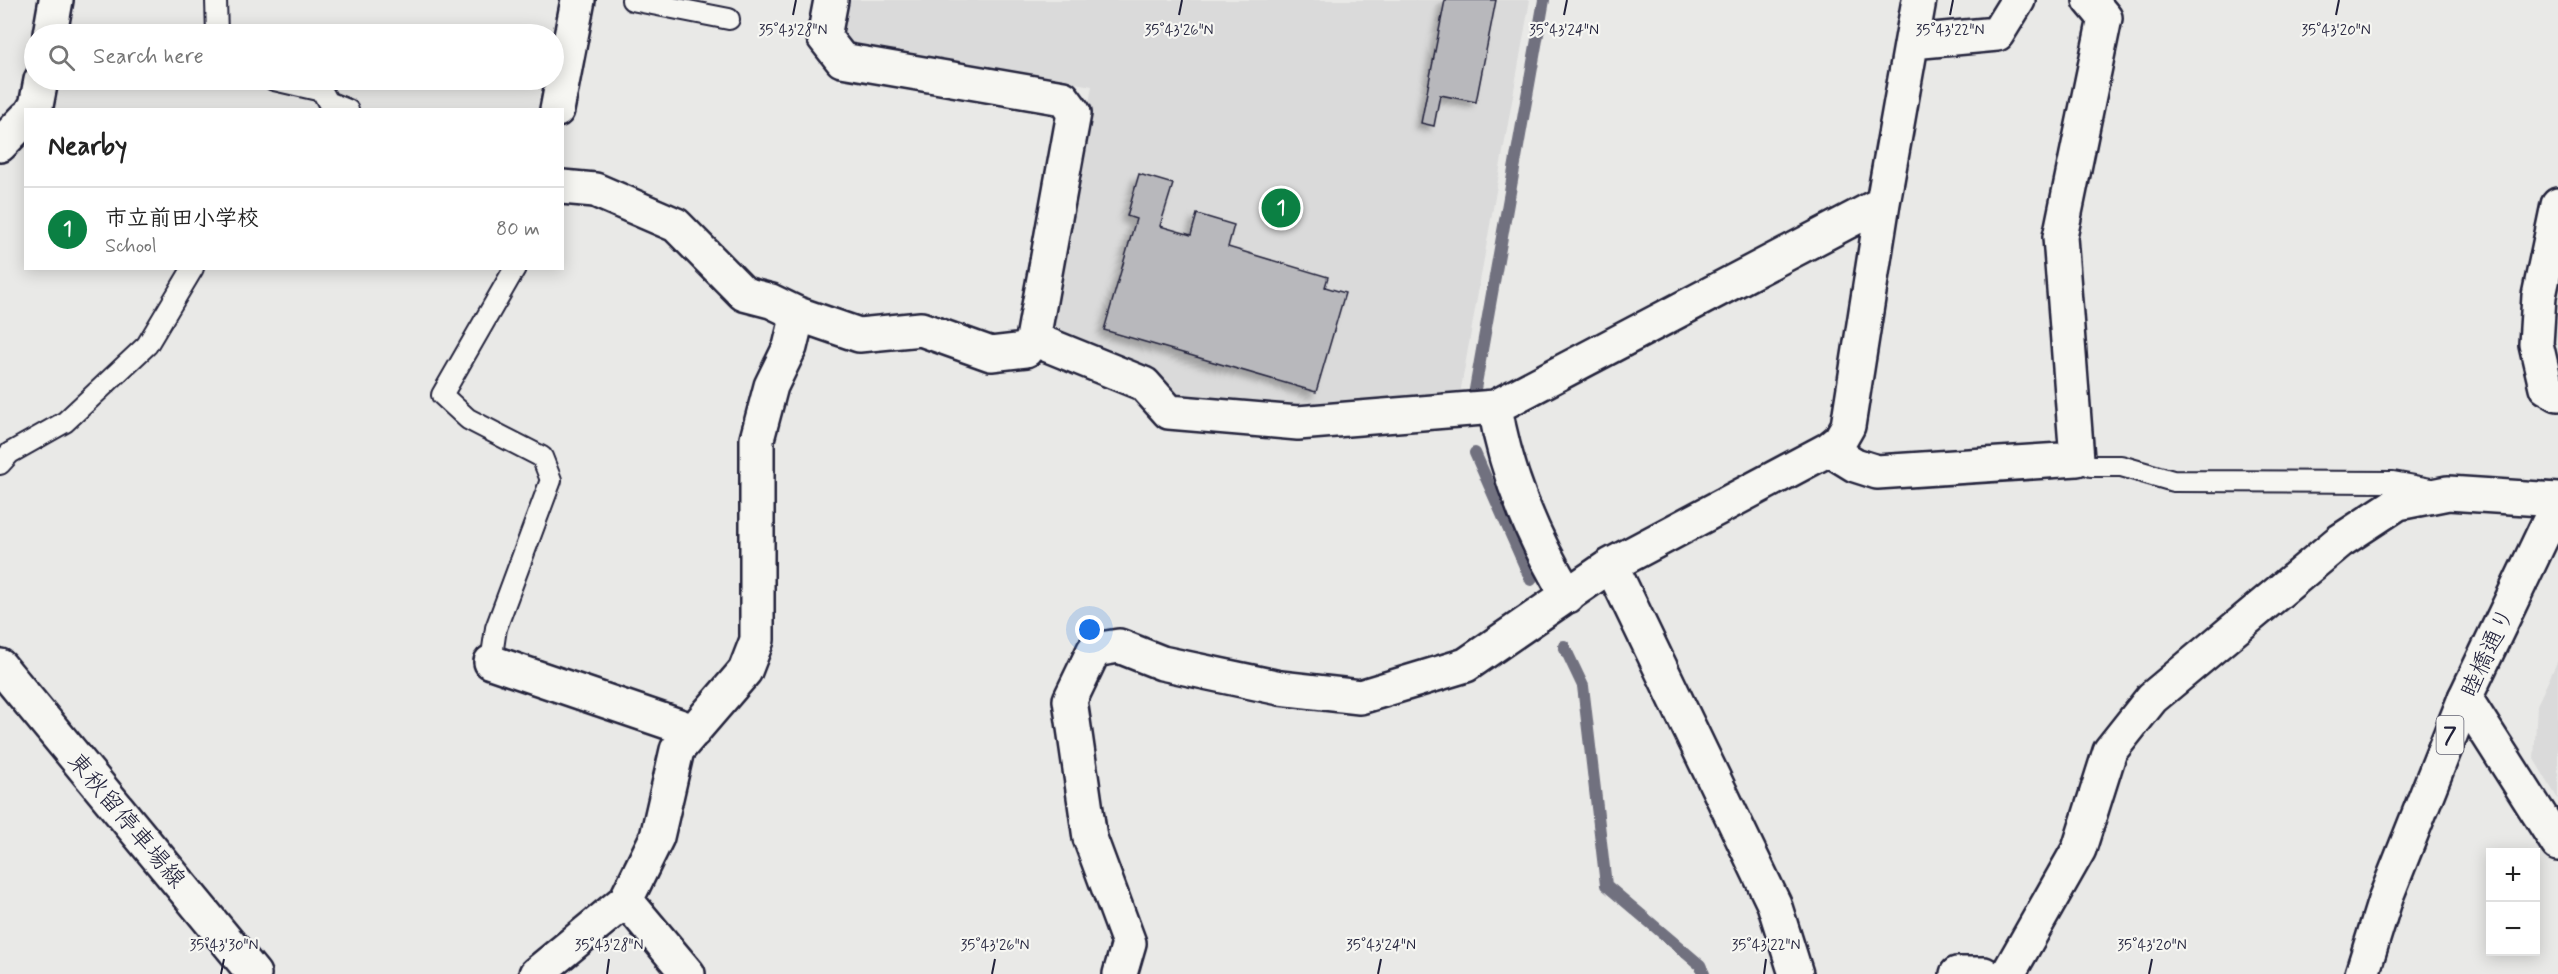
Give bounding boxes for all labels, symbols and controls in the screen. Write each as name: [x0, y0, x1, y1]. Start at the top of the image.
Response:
text: 35°43'28"N: [758, 21, 828, 41]
text: 35°43'26"N: [1144, 21, 1214, 41]
text: 35°43'24"N: [1529, 21, 1599, 41]
text: 35°43'22"N: [1916, 21, 1984, 41]
text: 35°43'20"N: [2301, 21, 2371, 41]
search box: [24, 24, 564, 90]
icon: search: [45, 41, 78, 74]
text: Search here: [93, 43, 204, 71]
text: Nearby: [48, 130, 127, 164]
pin: 1: [1262, 186, 1300, 230]
text: 市立前田小学校: [105, 205, 259, 233]
text: 1: [63, 216, 72, 243]
text: 80 m: [496, 216, 540, 243]
text: School: [105, 233, 157, 260]
street label: 睦橋通り: [2454, 603, 2523, 703]
your location: [1075, 615, 1104, 644]
road number: 7: [2436, 716, 2464, 754]
street label: 東秋留停車場線: [60, 747, 192, 895]
map controls: [2486, 848, 2540, 956]
button: +: [2486, 848, 2540, 902]
button: −: [2486, 902, 2540, 956]
text: 35°43'30"N: [190, 936, 258, 956]
text: 35°43'28"N: [574, 936, 644, 956]
text: 35°43'26"N: [960, 936, 1030, 956]
text: 35°43'24"N: [1346, 936, 1416, 956]
text: 35°43'22"N: [1732, 936, 1800, 956]
text: 35°43'20"N: [2117, 936, 2187, 956]

